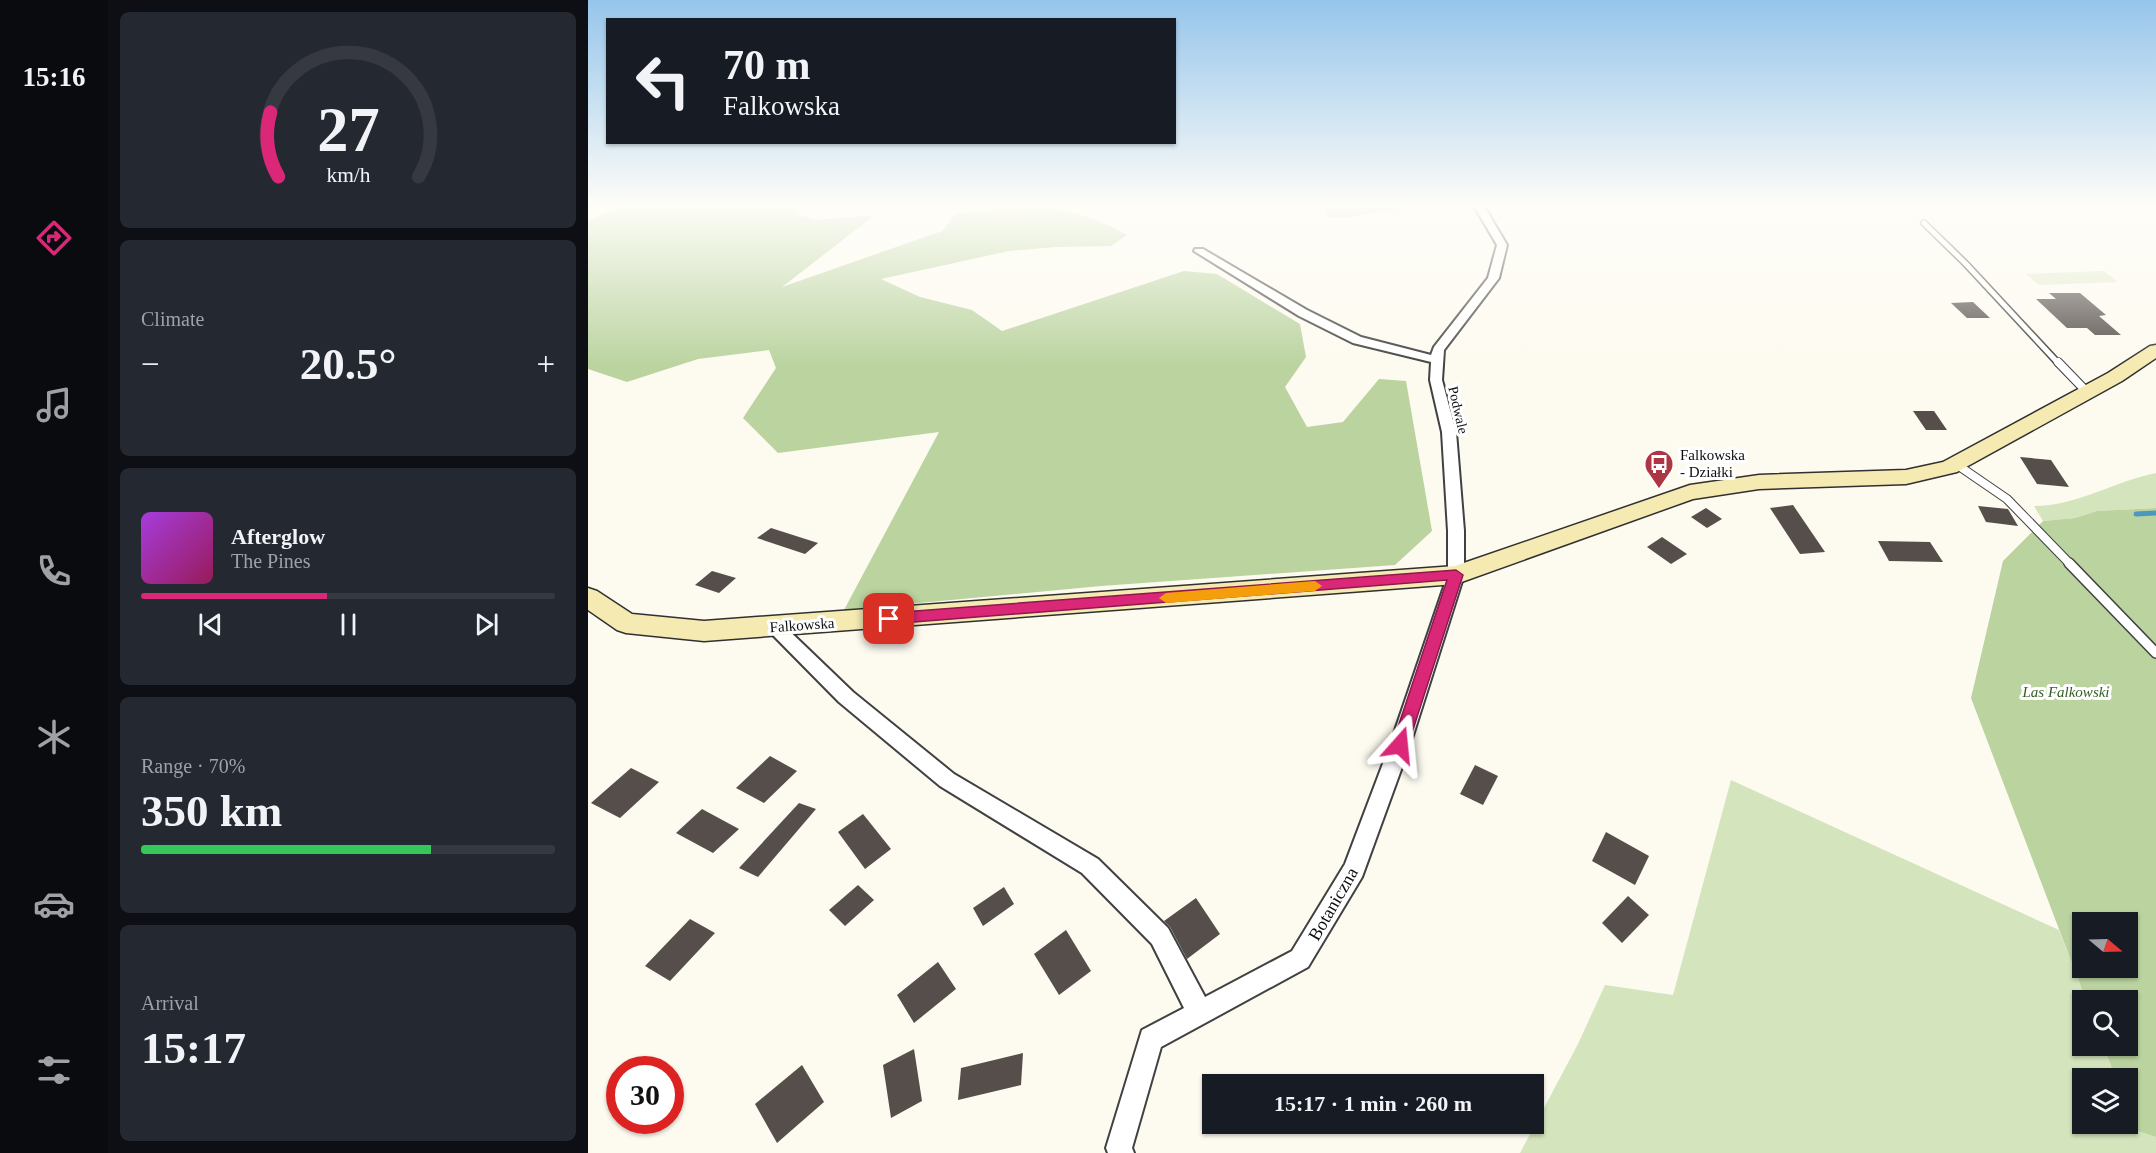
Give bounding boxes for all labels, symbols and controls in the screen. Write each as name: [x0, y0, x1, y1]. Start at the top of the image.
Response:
icon: left: [624, 42, 702, 120]
text: 70 m: [723, 42, 811, 88]
text: 15:16: [23, 62, 86, 92]
text: Falkowska: [723, 91, 840, 121]
text: 27: [317, 95, 379, 164]
text: km/h: [326, 163, 370, 187]
icon: directions: [33, 217, 75, 259]
text: Climate: [141, 308, 204, 330]
text: 20.5°: [300, 339, 396, 389]
text: −: [141, 346, 160, 382]
text: +: [536, 346, 555, 382]
icon: music: [33, 384, 75, 426]
street label: Podwale: [1445, 385, 1471, 435]
place label: Falkowska - Działki: [1680, 447, 1745, 480]
bus stop icon: Falkowska - Działki: [1643, 448, 1675, 490]
text: Afterglow: [231, 524, 325, 549]
icon: phone: [33, 550, 75, 592]
text: The Pines: [231, 550, 310, 572]
pin: [863, 593, 914, 644]
icon: arrive: [872, 602, 905, 635]
icon: previous: [194, 608, 227, 641]
icon: pause: [332, 608, 365, 641]
icon: next: [470, 608, 503, 641]
street label: Falkowska: [769, 615, 835, 635]
park label: Las Falkowski: [2021, 684, 2110, 700]
position arrow: [1368, 713, 1432, 777]
icon: climate: [33, 716, 75, 758]
text: Range · 70%: [141, 755, 245, 777]
text: 350 km: [141, 786, 282, 836]
street label: Botaniczna: [1304, 864, 1362, 944]
icon: car: [33, 883, 75, 925]
north arrow: [2072, 912, 2138, 978]
map controls: [2072, 912, 2138, 1134]
button: search: [2072, 990, 2138, 1056]
text: Arrival: [141, 992, 199, 1014]
text: 15:17: [141, 1023, 246, 1073]
icon: filters: [33, 1049, 75, 1091]
speed limit sign: 30: [606, 1056, 684, 1134]
button: layers: [2072, 1068, 2138, 1134]
text: 15:17 · 1 min · 260 m: [1274, 1091, 1472, 1116]

